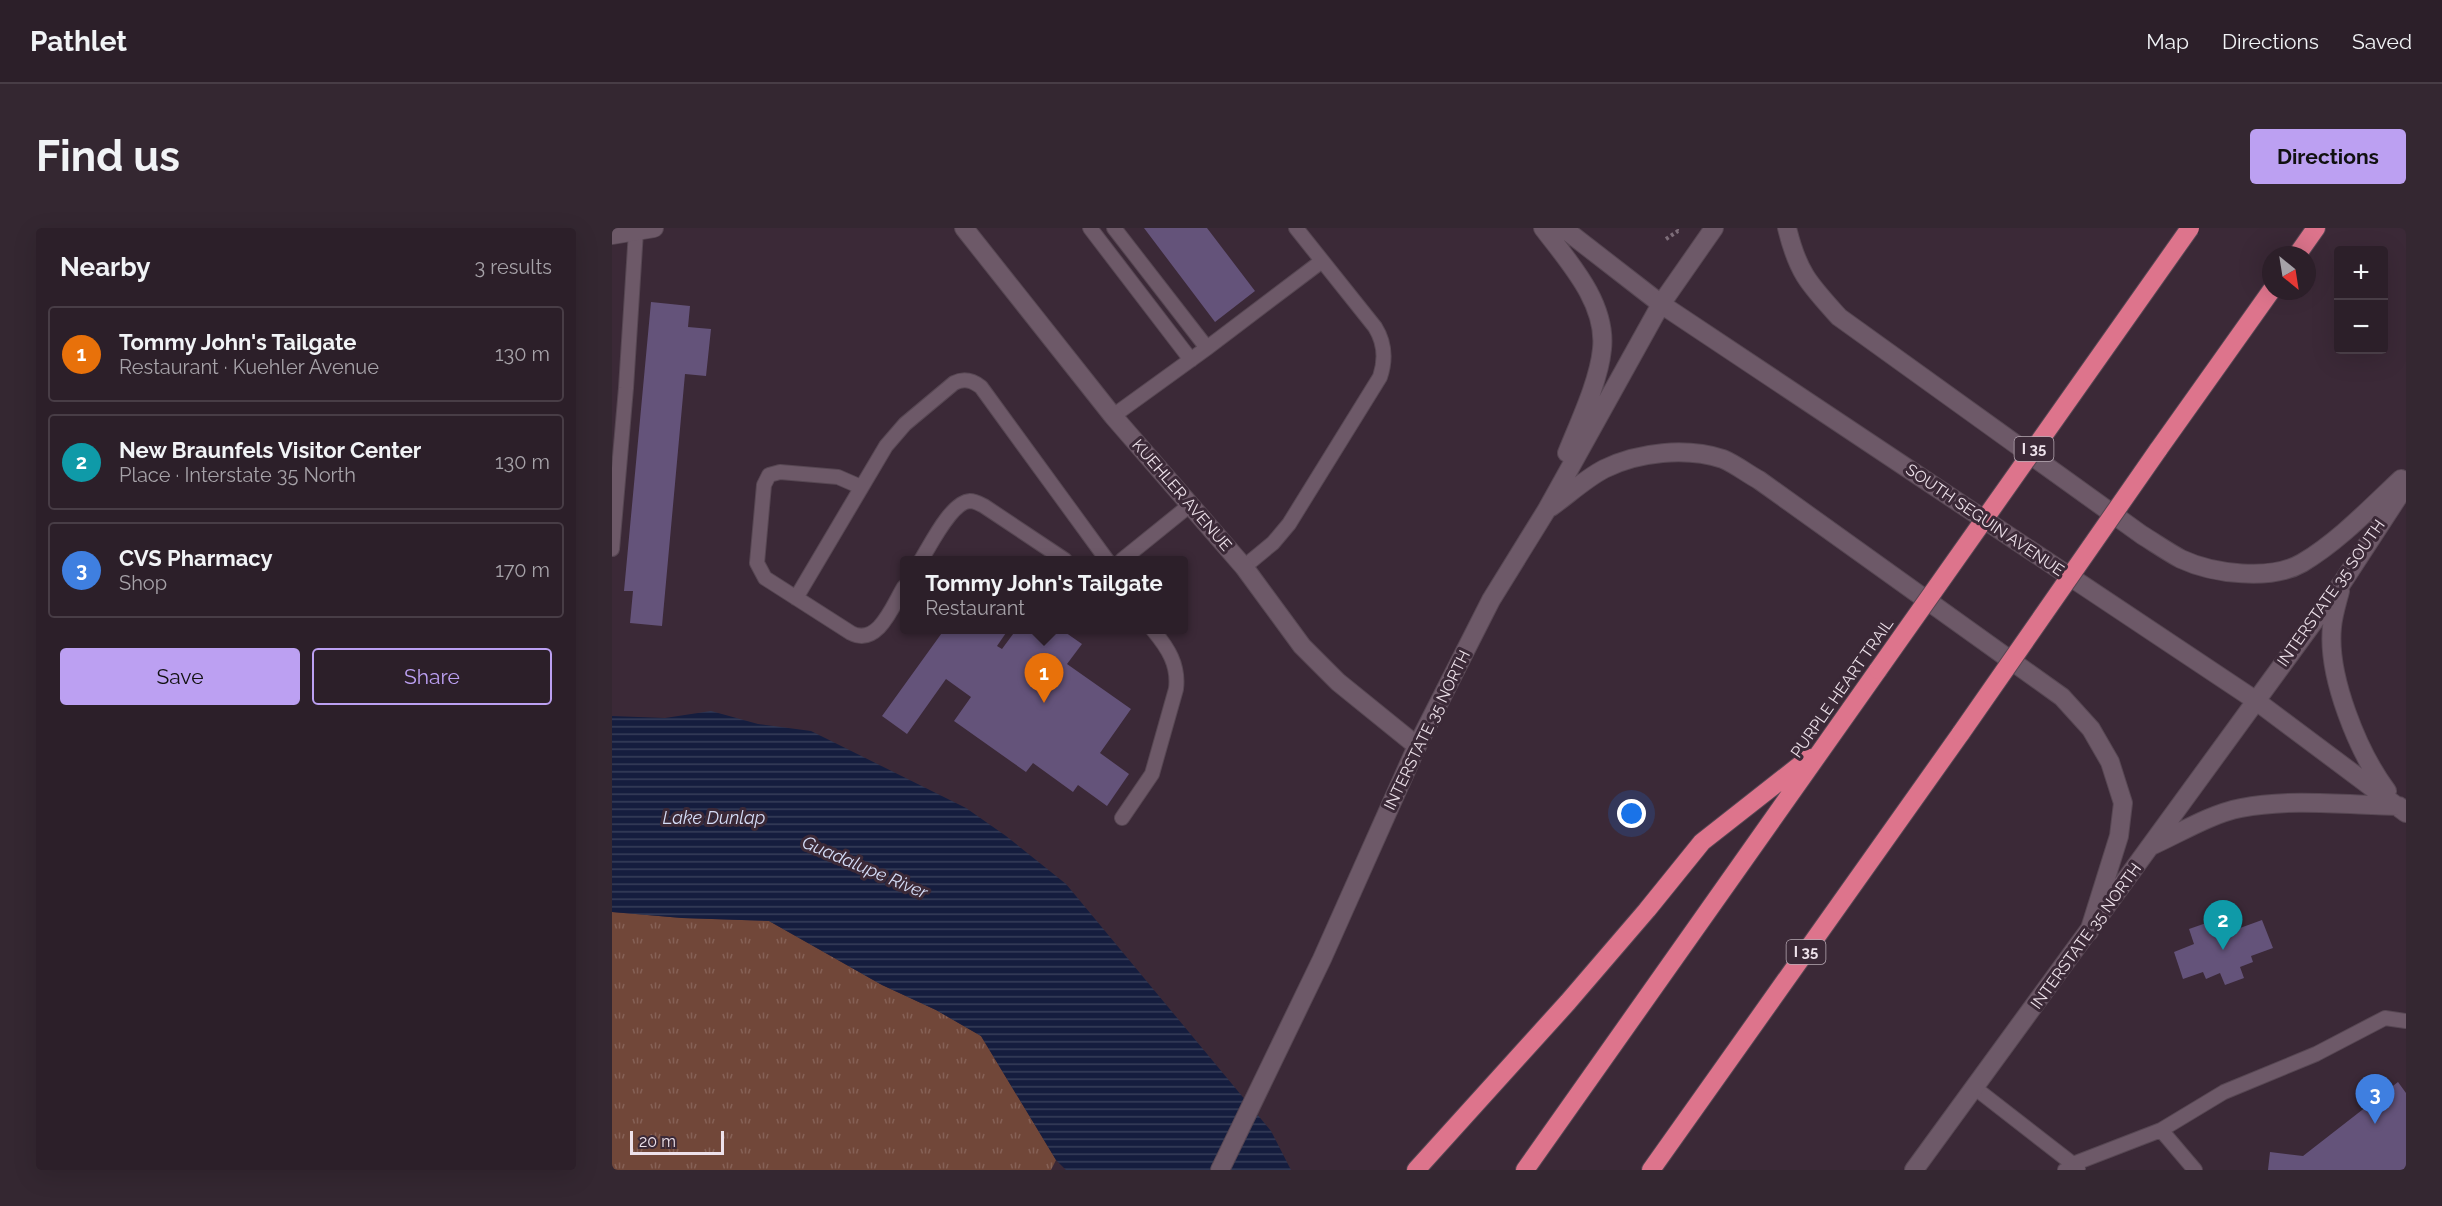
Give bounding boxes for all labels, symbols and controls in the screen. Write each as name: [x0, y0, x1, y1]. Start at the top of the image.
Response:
text: Pathlet: [30, 25, 127, 58]
text: Map: [2146, 29, 2189, 54]
text: Directions: [2222, 29, 2319, 54]
text: Saved: [2352, 29, 2412, 54]
button: Directions: [2250, 129, 2406, 184]
text: Find us: [36, 132, 180, 181]
north arrow: [2262, 246, 2316, 300]
map controls: [2334, 246, 2388, 354]
button: +: [2334, 246, 2388, 300]
text: Nearby: [60, 252, 150, 282]
text: 3 results: [474, 255, 552, 279]
button: −: [2334, 300, 2388, 354]
text: Tommy John's Tailgate: [119, 329, 356, 355]
text: 1: [77, 342, 86, 366]
text: 130 m: [495, 342, 550, 366]
text: Restaurant · Kuehler Avenue: [119, 355, 379, 379]
street label: KUEHLER AVENUE: [1128, 435, 1236, 555]
text: New Braunfels Visitor Center: [119, 437, 421, 463]
road number: I 35: [2014, 437, 2054, 461]
text: 2: [76, 450, 87, 474]
text: 130 m: [495, 450, 550, 474]
street label: SOUTH SEGUIN AVENUE: [1902, 460, 2068, 580]
text: Place · Interstate 35 North: [119, 463, 356, 487]
street label: INTERSTATE 35 SOUTH: [2273, 516, 2389, 670]
text: CVS Pharmacy: [119, 545, 273, 571]
popup: [900, 556, 1188, 634]
text: 3: [76, 558, 87, 582]
text: 170 m: [495, 558, 550, 582]
text: Tommy John's Tailgate: [925, 570, 1163, 596]
text: Shop: [119, 571, 167, 595]
text: Restaurant: [925, 596, 1025, 620]
street label: PURPLE HEART TRAIL: [1787, 614, 1898, 761]
street label: INTERSTATE 35 NORTH: [1380, 647, 1474, 813]
button: Save: [60, 648, 300, 705]
button: Share: [312, 648, 552, 705]
pin: 1: [1024, 654, 1064, 703]
your location: [1617, 799, 1646, 828]
water label: Lake Dunlap: [663, 807, 765, 828]
water label: Guadalupe River: [799, 831, 932, 903]
street label: INTERSTATE 35 NORTH: [2027, 859, 2145, 1013]
pin: 2: [2204, 900, 2242, 950]
road number: I 35: [1786, 940, 1826, 964]
pin: 3: [2356, 1074, 2394, 1124]
scale bar: [630, 1128, 724, 1156]
text: 20 m: [639, 1132, 676, 1151]

